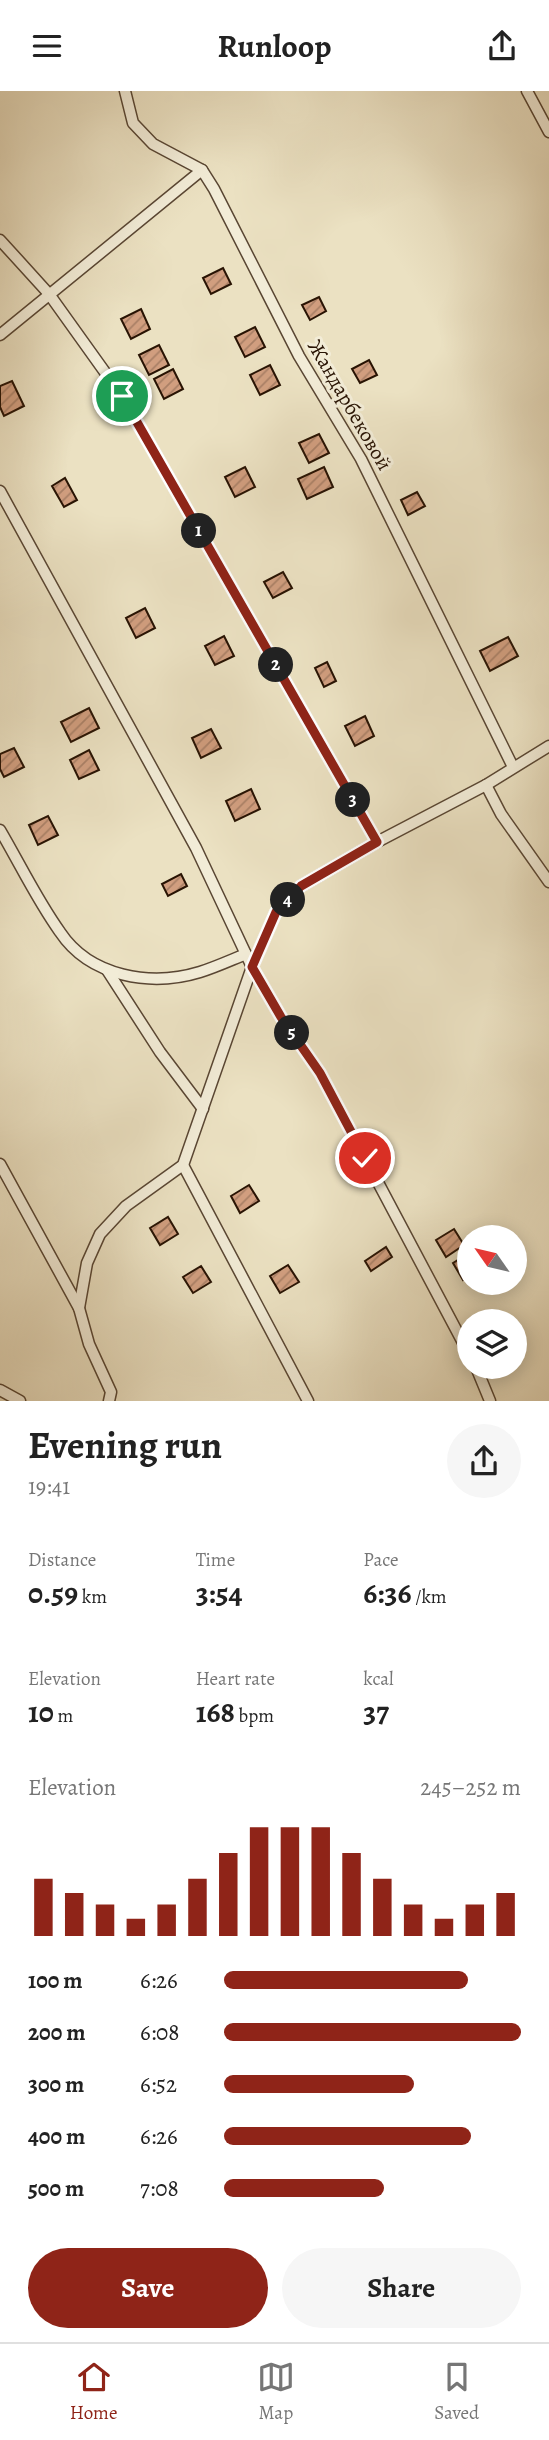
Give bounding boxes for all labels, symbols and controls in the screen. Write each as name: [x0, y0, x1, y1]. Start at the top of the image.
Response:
text: Runloop: [217, 24, 332, 68]
icon: menu: [28, 27, 66, 65]
icon: share: [483, 27, 521, 65]
street label: Жандарбековой: [301, 335, 399, 475]
pin: [92, 366, 152, 426]
icon: arrive: [103, 377, 141, 415]
pin: 1: [182, 513, 216, 549]
text: 1: [195, 517, 202, 543]
pin: 2: [258, 647, 294, 683]
text: 2: [271, 651, 280, 677]
pin: 3: [336, 783, 370, 817]
text: 3: [348, 786, 357, 812]
pin: 4: [270, 883, 306, 917]
text: 4: [283, 886, 292, 912]
pin: 5: [274, 1016, 310, 1051]
text: 5: [287, 1019, 296, 1045]
pin: [335, 1128, 395, 1188]
icon: check: [346, 1139, 384, 1177]
north arrow: [457, 1225, 527, 1295]
map controls: [457, 1225, 527, 1379]
button: layers: [457, 1309, 527, 1379]
text: Evening run: [28, 1419, 222, 1471]
button: share: [447, 1424, 521, 1498]
text: 19:41: [28, 1471, 70, 1502]
text: Distance: [28, 1547, 96, 1573]
text: Time: [196, 1547, 235, 1573]
text: Pace: [363, 1547, 399, 1573]
text: 0.59: [28, 1573, 78, 1613]
text: 3:54: [196, 1573, 243, 1613]
text: 6:36: [363, 1573, 411, 1613]
text: km: [78, 1584, 107, 1610]
text: /km: [411, 1584, 447, 1610]
text: Elevation: [28, 1666, 101, 1692]
text: Heart rate: [196, 1666, 275, 1692]
text: kcal: [363, 1666, 394, 1692]
text: 10: [28, 1692, 54, 1732]
text: 168: [196, 1692, 235, 1732]
text: 37: [363, 1692, 389, 1732]
text: m: [54, 1703, 73, 1729]
text: bpm: [235, 1703, 274, 1729]
text: Elevation: [28, 1772, 116, 1803]
text: 245–252 m: [420, 1772, 521, 1803]
text: 100 m: [28, 1965, 83, 1996]
text: 6:26: [140, 1965, 178, 1996]
text: 200 m: [28, 2017, 86, 2048]
text: 6:08: [140, 2017, 180, 2048]
text: 300 m: [28, 2069, 84, 2100]
text: 6:52: [140, 2069, 177, 2100]
text: 400 m: [28, 2121, 85, 2152]
text: 6:26: [140, 2121, 178, 2152]
text: 500 m: [28, 2173, 84, 2204]
text: 7:08: [140, 2173, 179, 2204]
button: Save: [28, 2248, 268, 2328]
button: Share: [282, 2248, 521, 2328]
tab: Home: [70, 2358, 117, 2426]
tab: Map: [257, 2358, 295, 2426]
tab: Saved: [434, 2358, 479, 2426]

